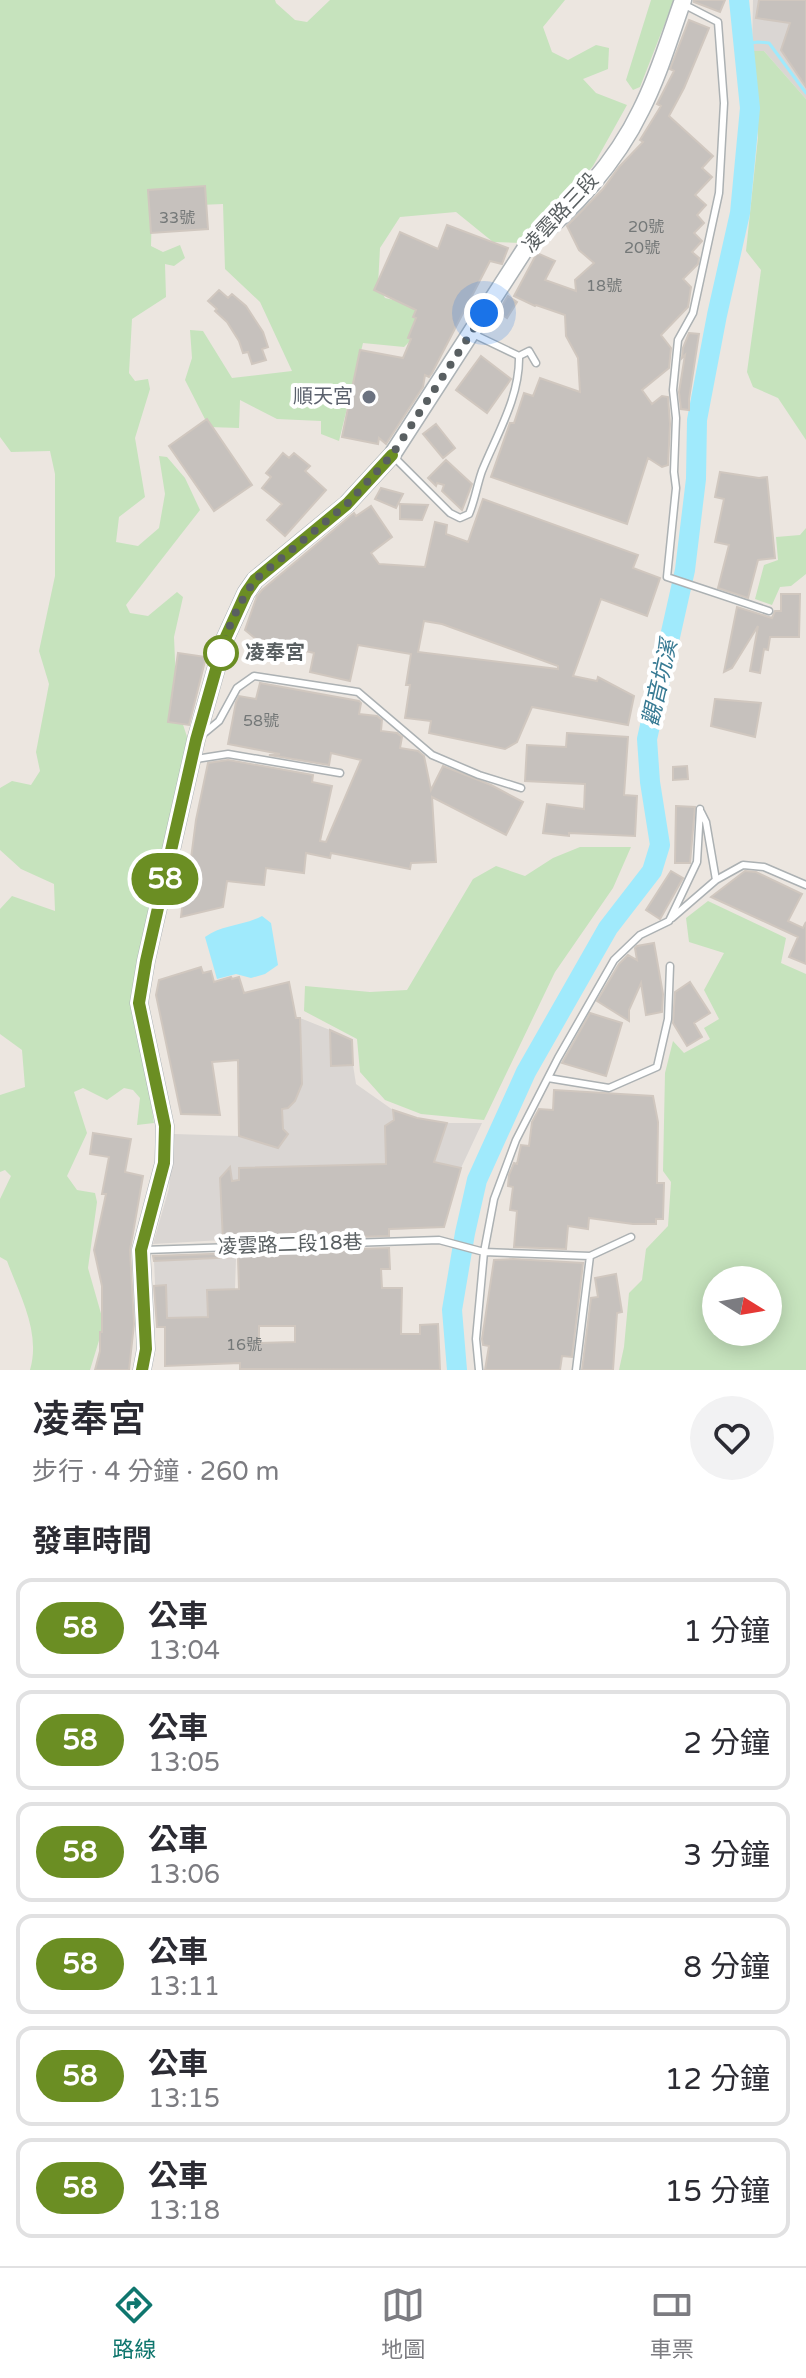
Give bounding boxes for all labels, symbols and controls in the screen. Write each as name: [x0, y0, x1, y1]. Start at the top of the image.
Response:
street label: 凌雲路三段: [518, 168, 604, 258]
house number: 33號: [159, 208, 195, 228]
house number: 20號: [628, 217, 664, 237]
house number: 20號: [624, 238, 660, 258]
house number: 18號: [586, 276, 622, 296]
your location: [464, 293, 504, 333]
place label: 順天宮: [293, 385, 353, 409]
marker: 順天宮: [360, 388, 378, 406]
water label: 觀音坑溪: [637, 634, 683, 729]
marker: 凌奉宮: [204, 636, 238, 670]
place label: 凌奉宮: [245, 641, 305, 665]
house number: 58號: [243, 711, 279, 731]
line badge: 58: [129, 853, 201, 905]
text: 58: [147, 862, 183, 896]
street label: 凌雲路二段18巷: [217, 1230, 363, 1260]
north arrow: [702, 1266, 782, 1346]
map controls: [702, 1266, 782, 1346]
house number: 16號: [226, 1335, 262, 1355]
button: heart: [690, 1396, 774, 1480]
text: 凌奉宮: [32, 1397, 146, 1443]
text: 步行 · 4 分鐘 · 260 m: [32, 1456, 279, 1487]
text: 發車時間: [32, 1523, 152, 1560]
text: 公車: [148, 1598, 208, 1635]
text: 58: [62, 1611, 98, 1645]
text: 1 分鐘: [683, 1613, 770, 1650]
text: 13:04: [148, 1635, 220, 1666]
text: 公車: [148, 1710, 208, 1747]
text: 58: [62, 1723, 98, 1757]
text: 2 分鐘: [683, 1725, 770, 1762]
text: 13:05: [148, 1747, 220, 1778]
text: 公車: [148, 1822, 208, 1859]
text: 58: [62, 1835, 98, 1869]
text: 3 分鐘: [683, 1837, 770, 1874]
text: 13:06: [148, 1859, 220, 1890]
text: 公車: [148, 1934, 208, 1971]
text: 58: [62, 1947, 98, 1981]
text: 8 分鐘: [683, 1949, 770, 1986]
text: 13:11: [148, 1971, 220, 2002]
text: 公車: [148, 2046, 208, 2083]
text: 58: [62, 2059, 98, 2093]
text: 12 分鐘: [665, 2061, 770, 2098]
text: 13:15: [148, 2083, 220, 2114]
text: 公車: [148, 2158, 208, 2195]
text: 58: [62, 2171, 98, 2205]
text: 15 分鐘: [665, 2173, 770, 2210]
text: 13:18: [148, 2195, 220, 2226]
tab: 路線: [112, 2283, 156, 2363]
tab: 地圖: [381, 2283, 425, 2363]
tab: 車票: [650, 2283, 694, 2363]

